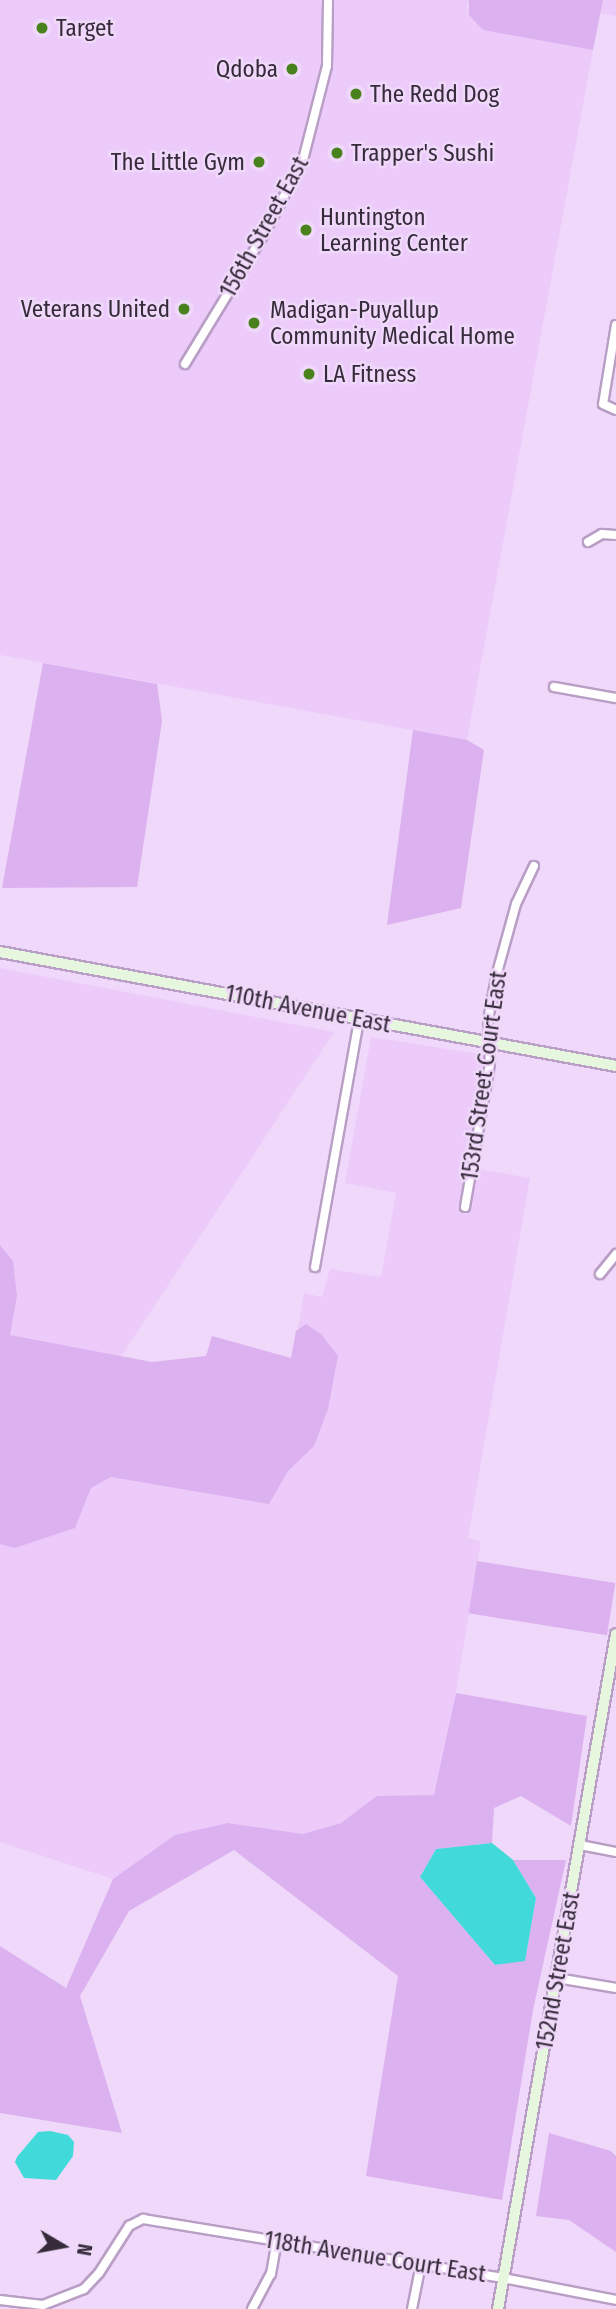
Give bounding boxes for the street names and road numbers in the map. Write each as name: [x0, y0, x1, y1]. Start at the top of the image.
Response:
street label: 156th Street East: [214, 152, 314, 302]
street label: 153rd Street Court East: [456, 969, 512, 1183]
street label: 110th Avenue East: [223, 979, 393, 1039]
street label: 152nd Street East: [530, 1890, 586, 2052]
street label: 118th Avenue Court East: [262, 2226, 488, 2288]

